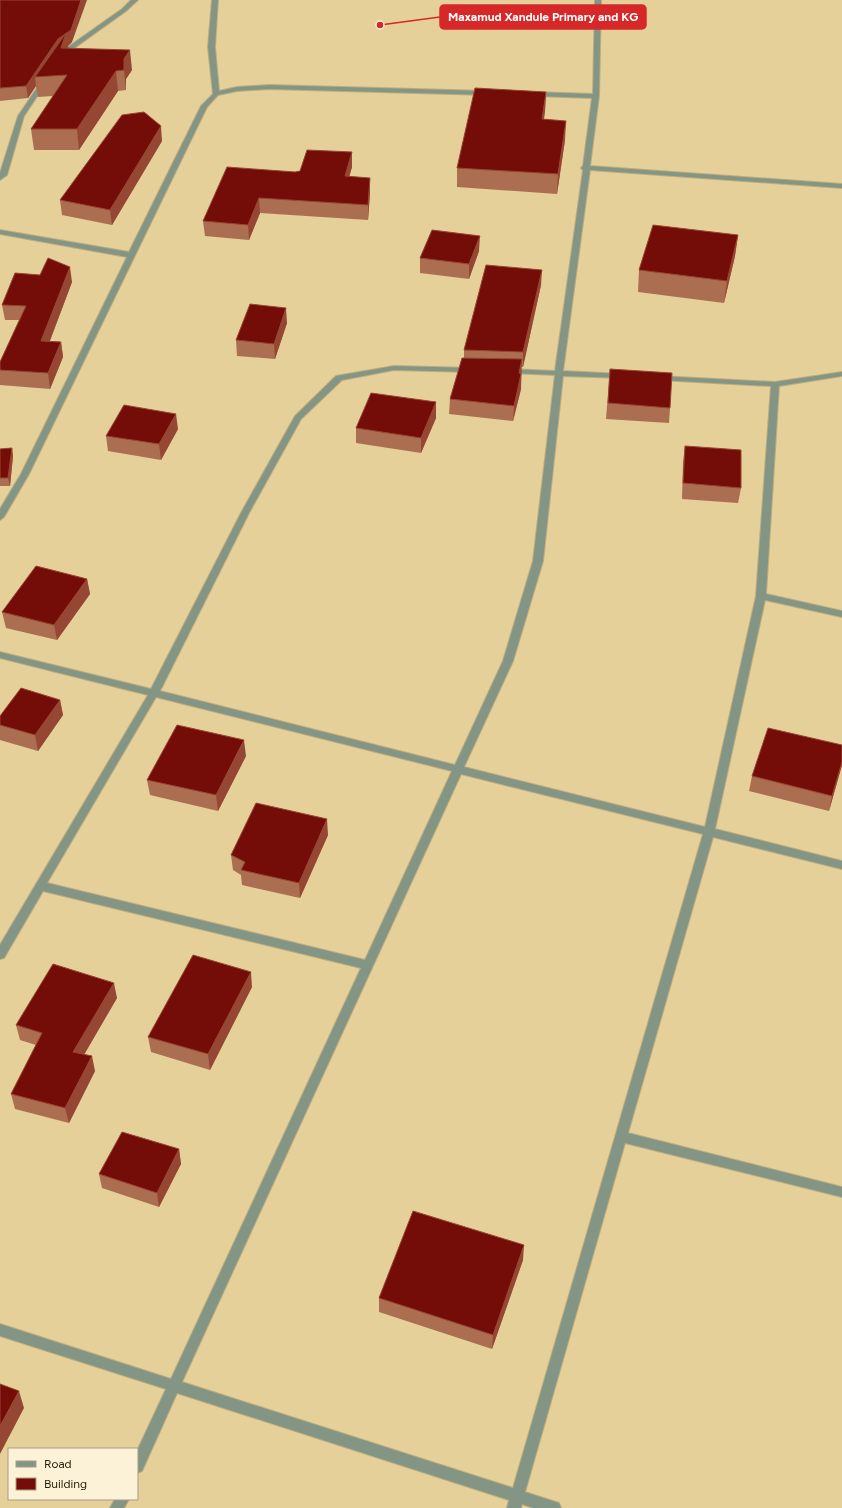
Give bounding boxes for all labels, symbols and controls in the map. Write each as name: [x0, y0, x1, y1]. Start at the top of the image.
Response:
callout: Maxamud Xandule Primary and KG: [440, 5, 646, 29]
text: Maxamud Xandule Primary and KG: [448, 10, 638, 24]
legend: [8, 1448, 138, 1500]
text: Road: [44, 1457, 72, 1471]
text: Building: [44, 1477, 87, 1491]

